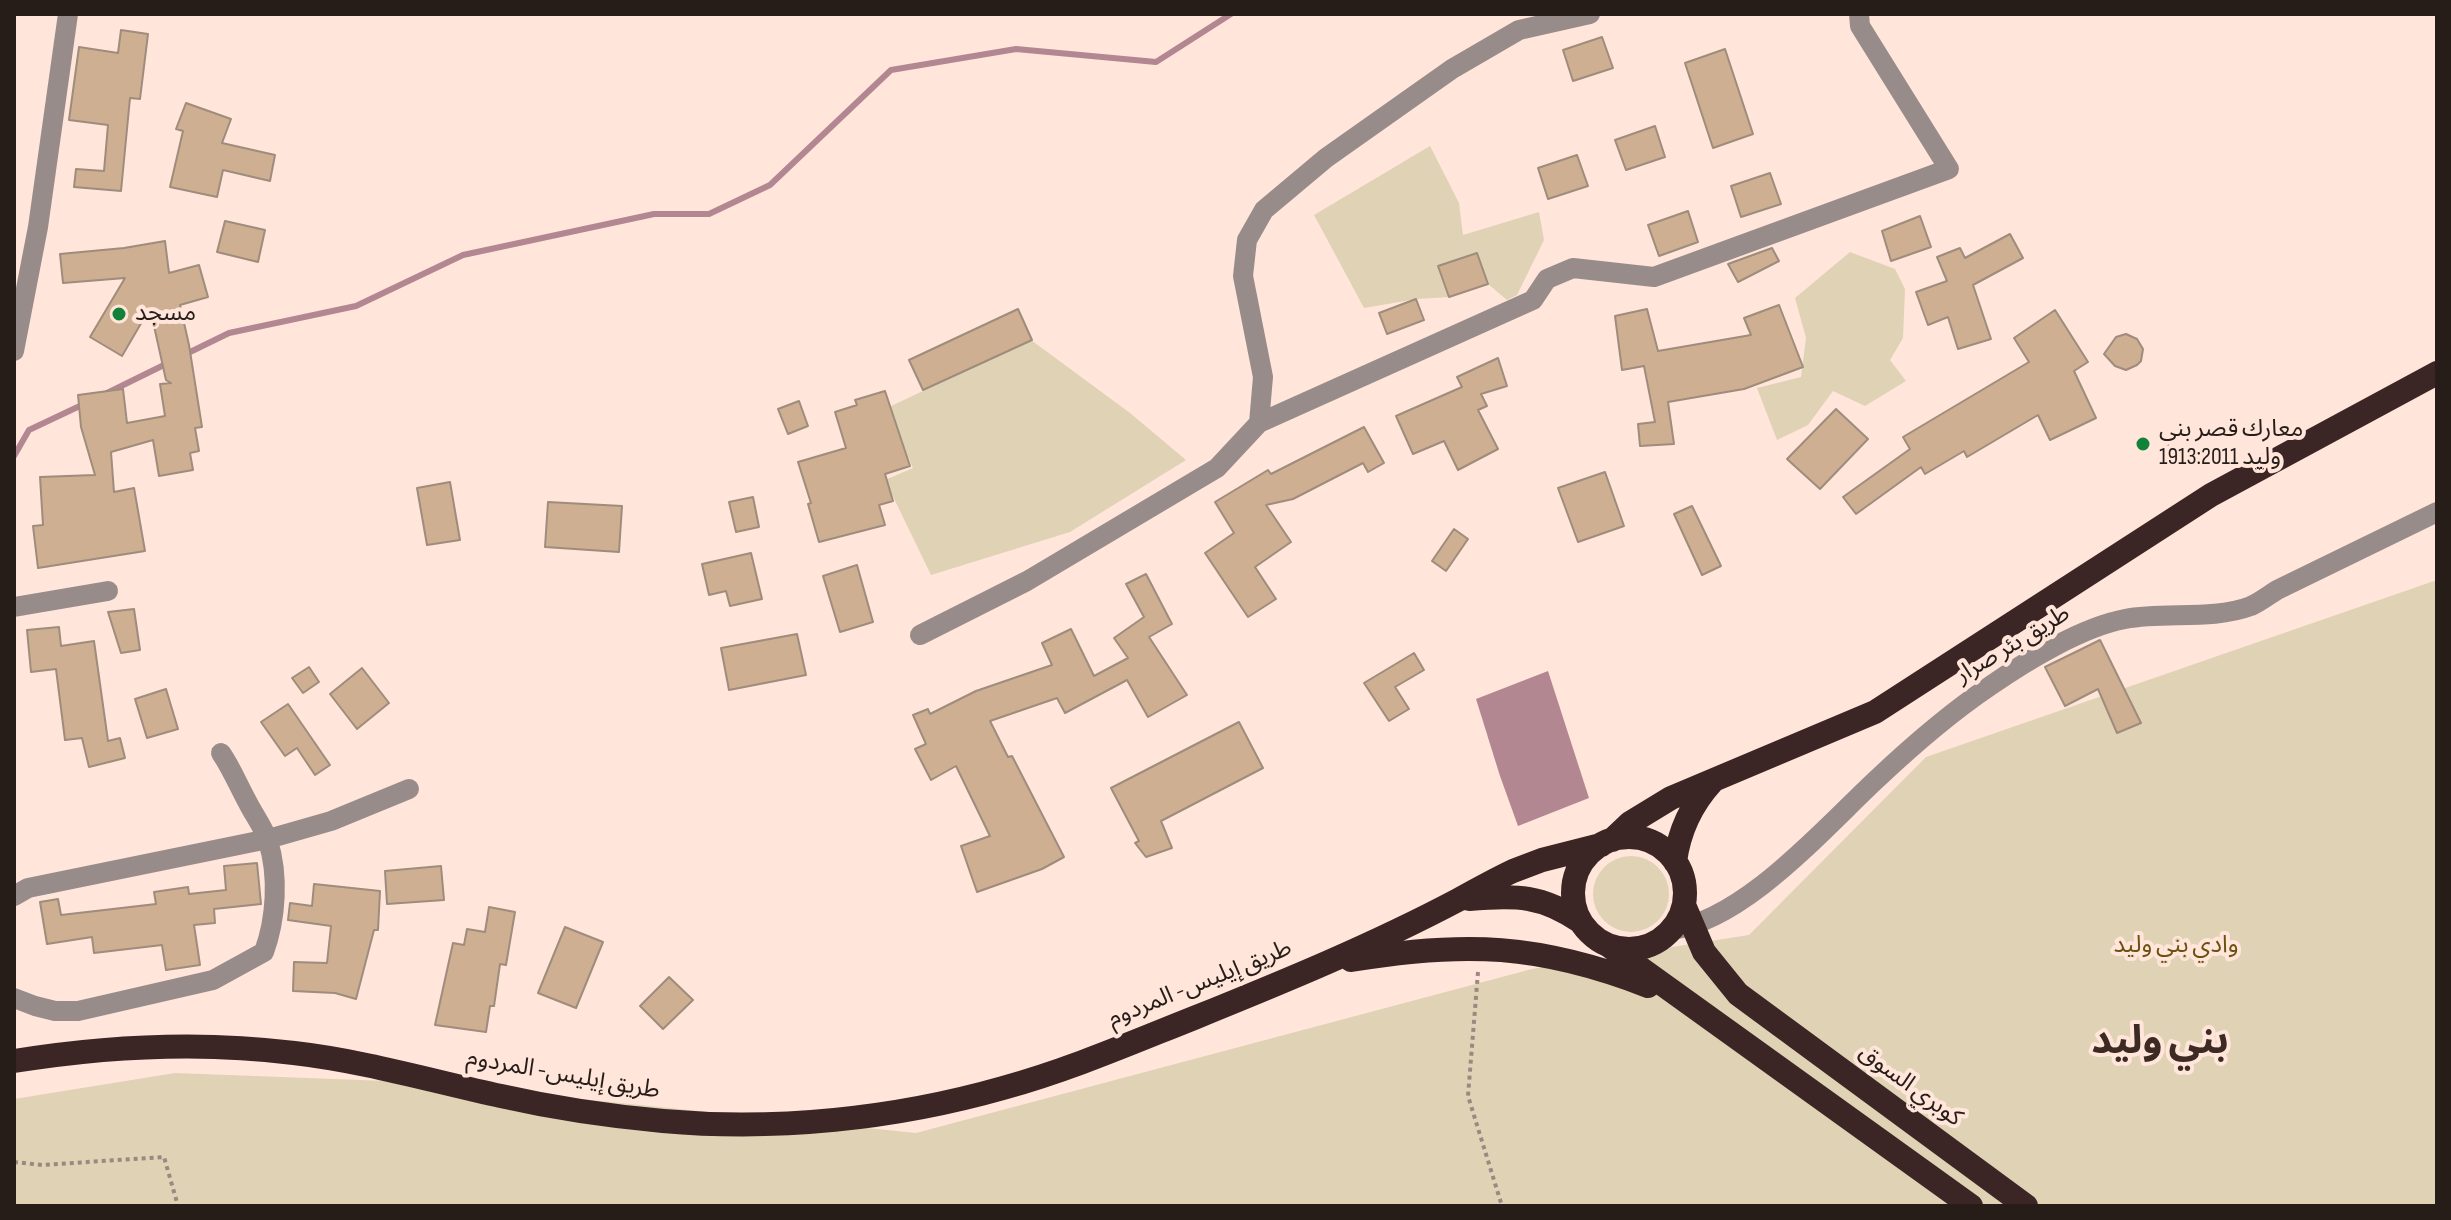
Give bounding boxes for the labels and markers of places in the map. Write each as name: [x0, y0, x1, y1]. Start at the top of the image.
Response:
place label: مسجد: [135, 300, 196, 328]
marker: مسجد: [110, 305, 128, 323]
place label: معارك قصر بني وليد 1913:2011: [2159, 416, 2303, 472]
marker: معارك قصر بني وليد 1913:2011: [2134, 435, 2152, 453]

